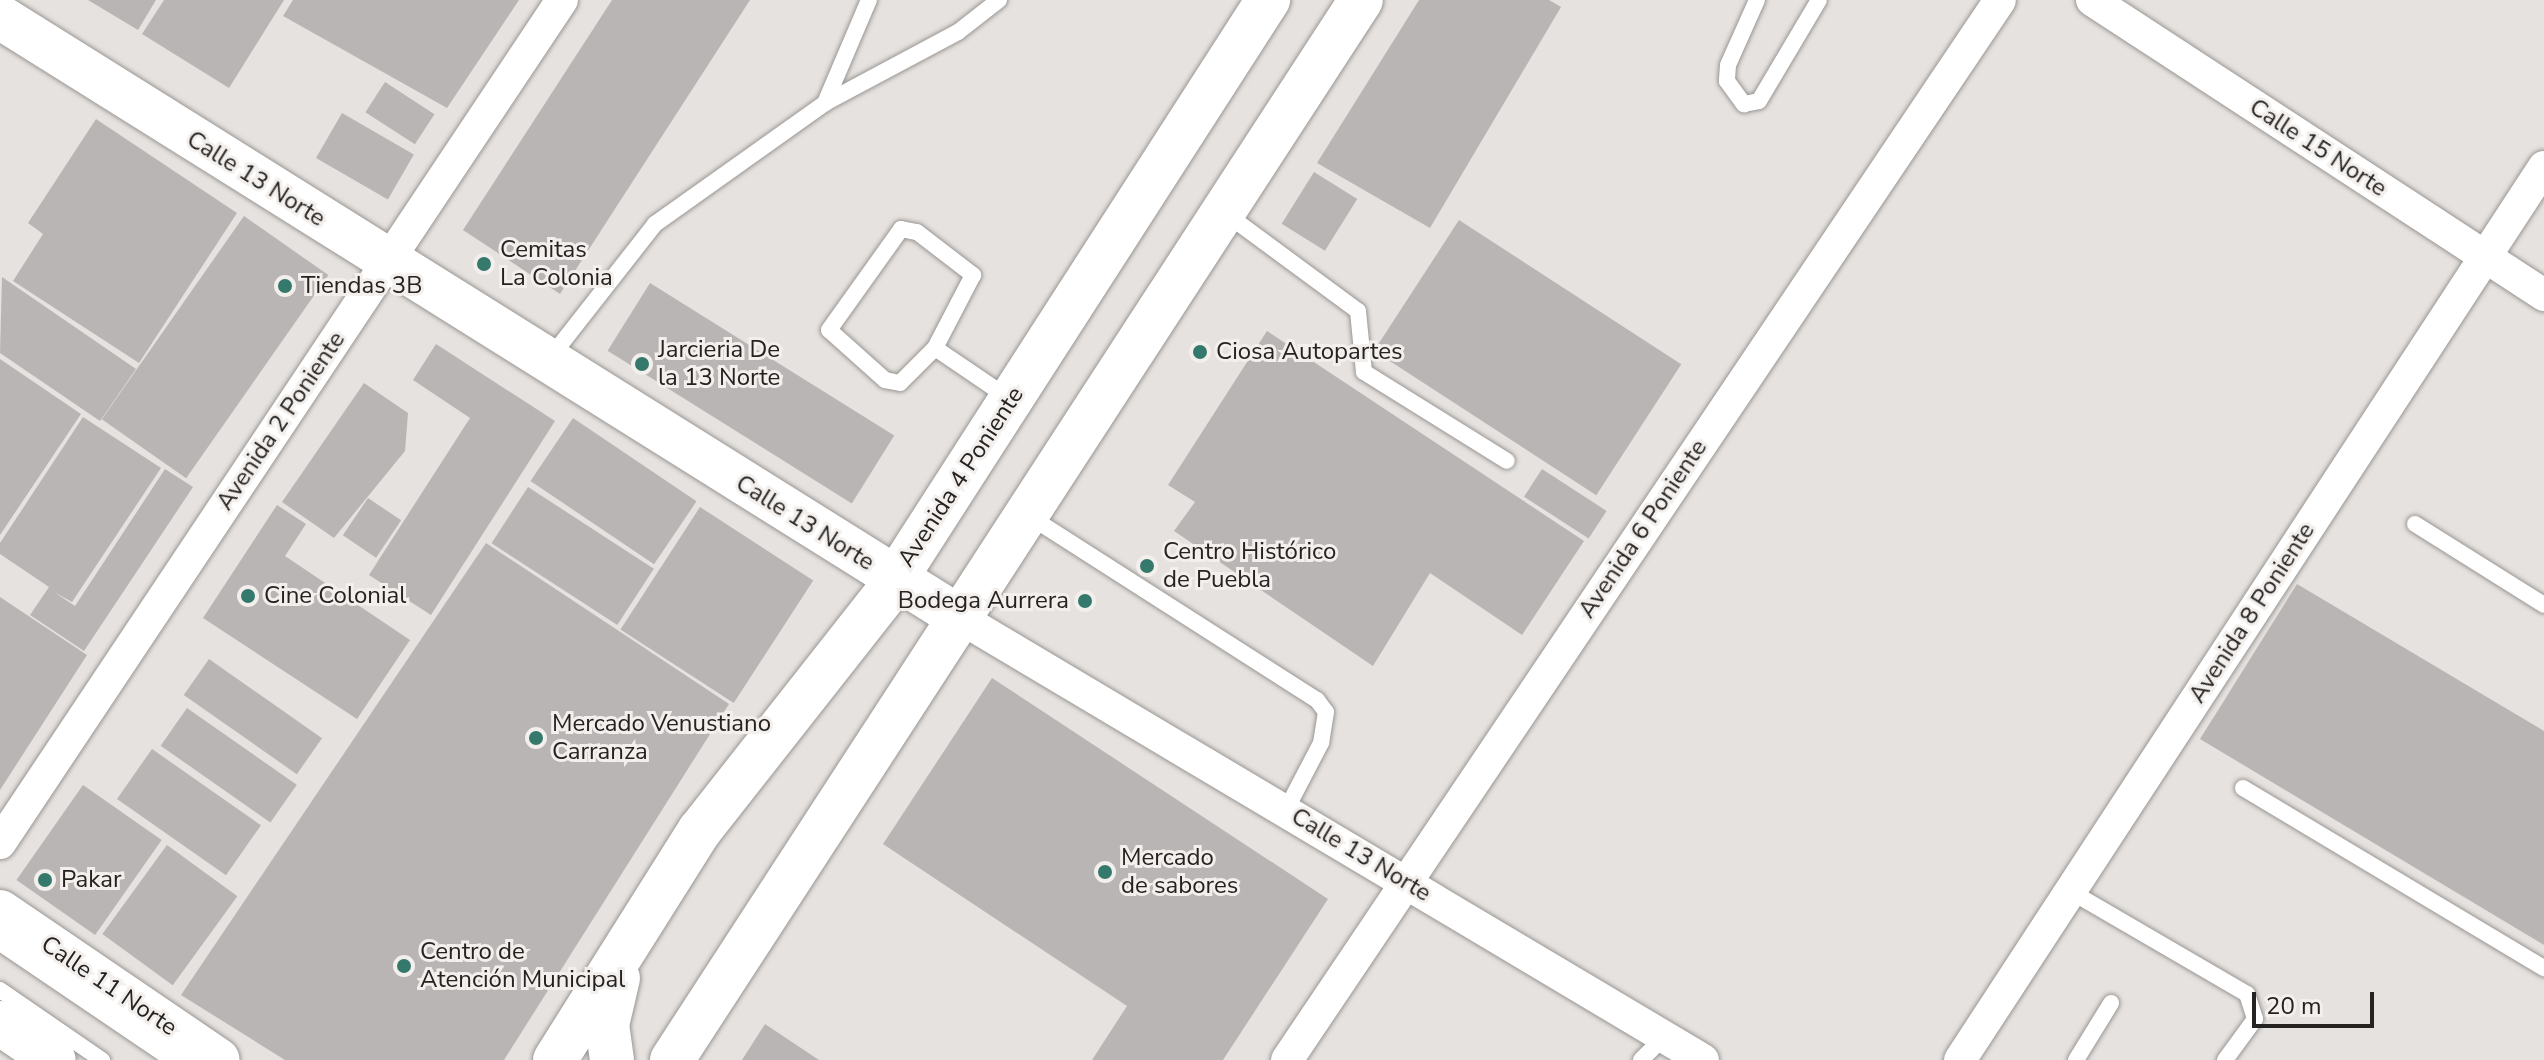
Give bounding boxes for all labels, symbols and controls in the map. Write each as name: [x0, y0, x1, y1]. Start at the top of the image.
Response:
street label: Calle 15 Norte: [2244, 93, 2392, 203]
street label: Calle 13 Norte: [181, 125, 331, 233]
place label: Cemitas La Colonia: [500, 236, 613, 292]
marker: Cemitas La Colonia: [475, 255, 493, 273]
place label: Tiendas 3B: [301, 272, 422, 300]
marker: Tiendas 3B: [276, 277, 294, 295]
street label: Avenida 2 Poniente: [211, 326, 351, 516]
place label: Jarcieria De la 13 Norte: [658, 336, 780, 392]
place label: Ciosa Autopartes: [1216, 338, 1403, 366]
marker: Ciosa Autopartes: [1191, 343, 1209, 361]
marker: Jarcieria De la 13 Norte: [633, 355, 651, 373]
street label: Avenida 4 Poniente: [892, 381, 1030, 573]
street label: Avenida 6 Poniente: [1573, 434, 1713, 624]
street label: Calle 13 Norte: [730, 469, 880, 577]
street label: Avenida 8 Poniente: [2183, 517, 2321, 709]
place label: Centro Histórico de Puebla: [1163, 538, 1336, 594]
marker: Centro Histórico de Puebla: [1138, 557, 1156, 575]
place label: Cine Colonial: [264, 582, 406, 610]
marker: Cine Colonial: [239, 587, 257, 605]
place label: Bodega Aurrera: [898, 587, 1069, 615]
marker: Bodega Aurrera: [1076, 592, 1094, 610]
place label: Mercado Venustiano Carranza: [552, 710, 771, 766]
marker: Mercado Venustiano Carranza: [527, 729, 545, 747]
street label: Calle 13 Norte: [1286, 802, 1436, 908]
place label: Mercado de sabores: [1121, 844, 1238, 900]
marker: Mercado de sabores: [1096, 863, 1114, 881]
place label: Pakar: [61, 866, 122, 894]
marker: Pakar: [36, 871, 54, 889]
street label: Calle 11 Norte: [36, 930, 182, 1042]
place label: Centro de Atención Municipal: [420, 938, 625, 994]
marker: Centro de Atención Municipal: [395, 957, 413, 975]
scale bar: [2256, 976, 2378, 1026]
text: 20 m: [2266, 990, 2322, 1022]

